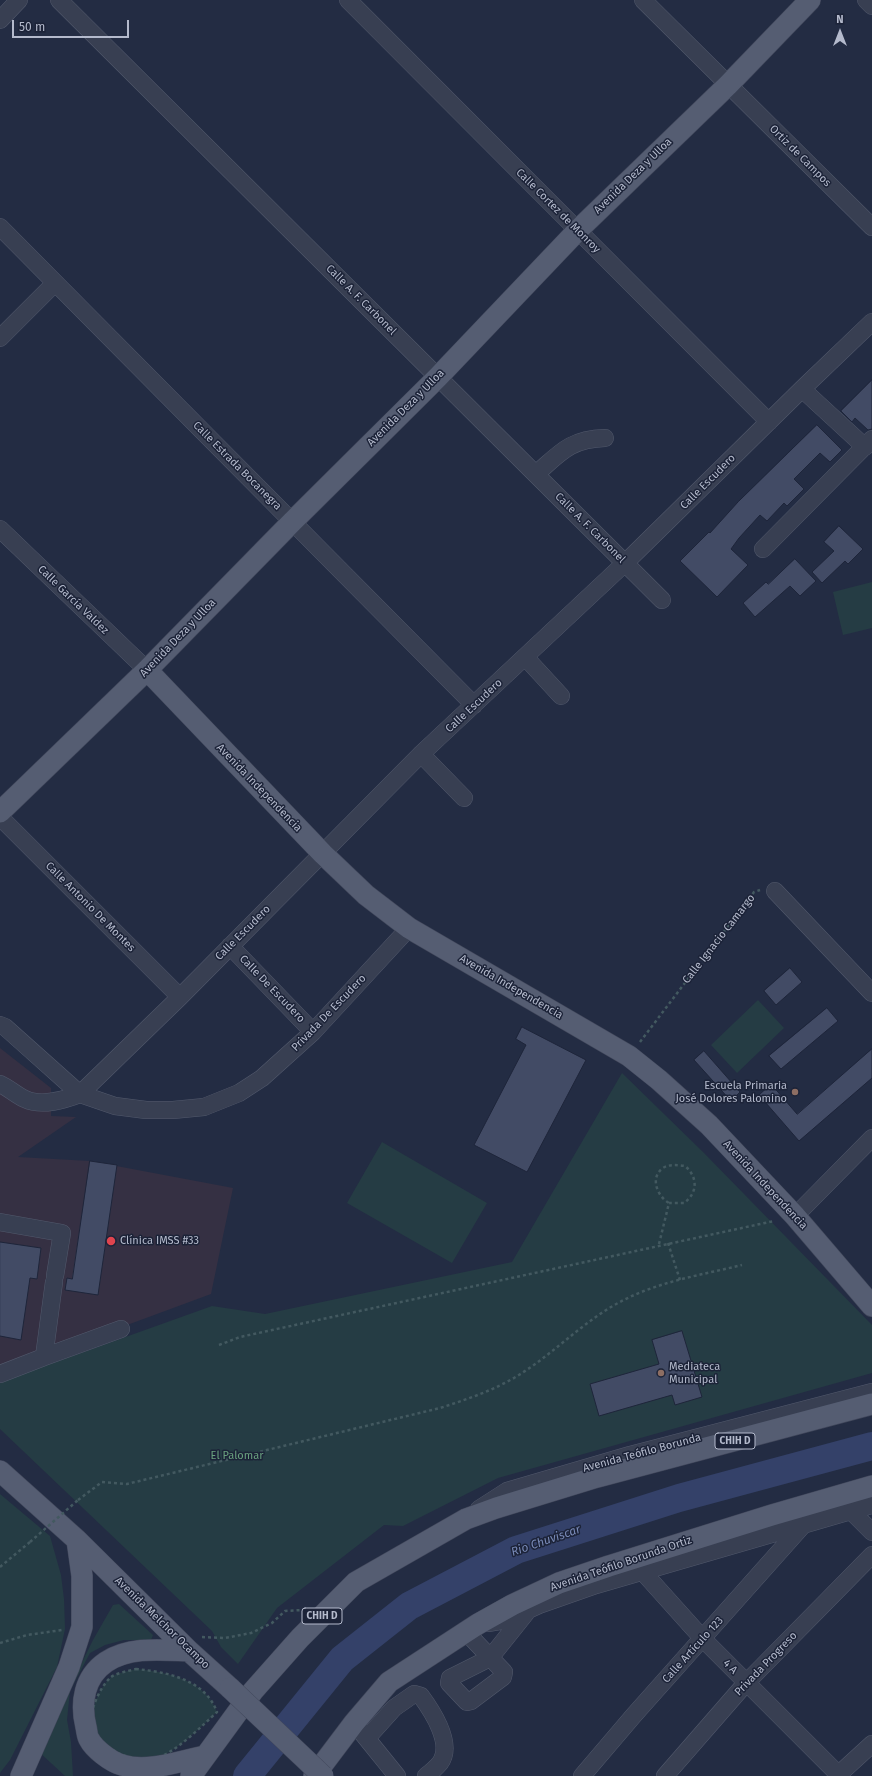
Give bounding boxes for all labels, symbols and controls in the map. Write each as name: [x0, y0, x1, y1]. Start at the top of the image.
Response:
scale bar: [14, 12, 131, 38]
north arrow: [820, 12, 860, 52]
text: N: [836, 13, 844, 26]
text: 50 m: [19, 20, 45, 34]
street label: Ortiz de Campos: [766, 122, 834, 190]
street label: Avenida Deza y Ulloa: [591, 135, 675, 217]
street label: Calle Cortez de Monroy: [513, 166, 603, 256]
street label: Calle A. F. Carbonel: [323, 262, 399, 338]
street label: Avenida Deza y Ulloa: [365, 367, 447, 449]
street label: Calle Estrada Bocanegra: [190, 419, 284, 513]
street label: Calle Escudero: [678, 452, 738, 512]
street label: Calle A. F. Carbonel: [552, 490, 628, 566]
street label: Calle García Valdez: [35, 563, 111, 637]
street label: Avenida Deza y Ulloa: [137, 596, 219, 680]
street label: Calle Escudero: [443, 676, 505, 736]
street label: Avenida Independencia: [214, 741, 304, 835]
street label: Calle Antonio De Montes: [42, 859, 138, 955]
street label: Calle Ignacio Camargo: [680, 892, 758, 986]
street label: Calle Escudero: [213, 903, 273, 963]
street label: Avenida Independencia: [457, 952, 565, 1022]
street label: Calle De Escudero: [236, 953, 308, 1025]
street label: Privada De Escudero: [289, 972, 369, 1054]
place label: Escuela Primaria José Dolores Palomino: [675, 1079, 787, 1105]
marker: Escuela Primaria José Dolores Palomino: [790, 1087, 800, 1097]
street label: Avenida Independencia: [720, 1138, 810, 1232]
place label: Clínica IMSS #33: [120, 1234, 199, 1248]
marker: Clínica IMSS #33: [105, 1235, 117, 1247]
place label: Mediateca Municipal: [669, 1360, 720, 1386]
marker: Mediateca Municipal: [656, 1368, 666, 1378]
street label: Avenida Teófilo Borunda: [581, 1431, 703, 1475]
road number: CHIH D: [715, 1433, 755, 1449]
park label: El Palomar: [211, 1449, 263, 1463]
water label: Rio Chuviscar: [509, 1522, 583, 1560]
street label: Avenida Teófilo Borunda Ortiz: [549, 1534, 693, 1594]
street label: Avenida Melchor Ocampo: [112, 1574, 212, 1672]
road number: CHIH D: [302, 1608, 342, 1624]
street label: Calle Artículo 123: [660, 1614, 726, 1686]
street label: Privada Progreso: [732, 1629, 800, 1699]
street label: 4 A: [720, 1657, 740, 1677]

